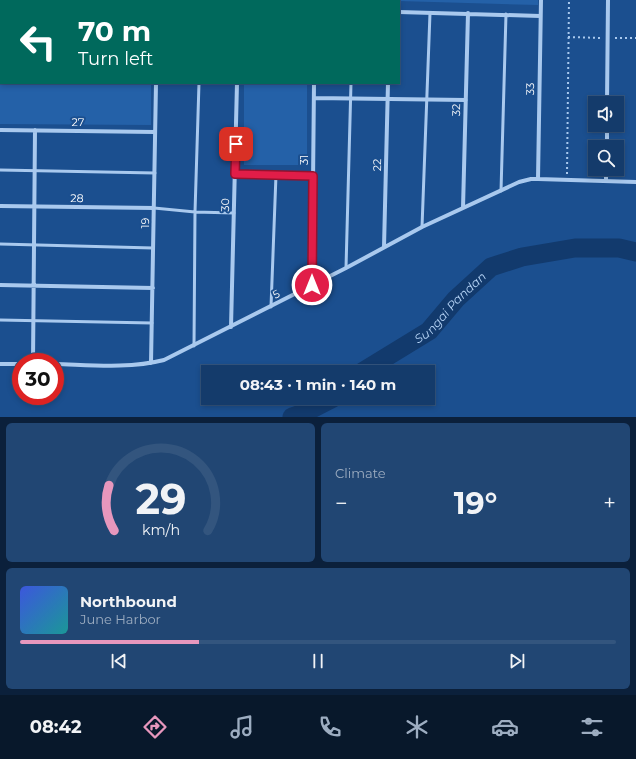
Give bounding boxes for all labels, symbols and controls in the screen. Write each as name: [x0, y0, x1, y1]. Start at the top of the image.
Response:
text: 70 m: [78, 14, 151, 48]
icon: left: [12, 16, 64, 68]
text: Turn left: [78, 48, 153, 70]
street label: 33: [523, 83, 537, 95]
map controls: [588, 96, 624, 176]
button: sound: [588, 96, 624, 132]
street label: 32: [449, 104, 463, 116]
street label: 27: [72, 115, 84, 129]
pin: [219, 127, 253, 161]
icon: arrive: [225, 133, 247, 155]
button: search: [588, 140, 624, 176]
street label: 31: [297, 155, 311, 165]
street label: 22: [370, 159, 384, 171]
street label: 28: [70, 191, 84, 205]
street label: 30: [218, 198, 232, 212]
street label: 19: [138, 217, 152, 228]
position arrow: [291, 264, 333, 306]
water label: Sungai Pandan: [411, 268, 489, 346]
street label: 5: [270, 286, 282, 302]
speed limit sign: 30: [12, 353, 64, 405]
text: 08:43 · 1 min · 140 m: [240, 375, 396, 394]
text: Climate: [335, 465, 386, 481]
text: 29: [135, 473, 186, 523]
text: 19°: [454, 485, 497, 522]
text: −: [335, 490, 348, 517]
text: +: [603, 490, 616, 517]
text: km/h: [141, 520, 180, 538]
text: Northbound: [80, 592, 177, 611]
text: June Harbor: [80, 611, 161, 627]
icon: previous: [108, 650, 130, 672]
icon: pause: [307, 650, 329, 672]
icon: next: [506, 650, 528, 672]
icon: directions: [141, 713, 169, 741]
icon: music: [228, 713, 256, 741]
icon: phone: [316, 713, 344, 741]
icon: climate: [403, 713, 431, 741]
icon: car: [491, 713, 519, 741]
icon: filters: [578, 713, 606, 741]
text: 08:42: [30, 716, 82, 738]

